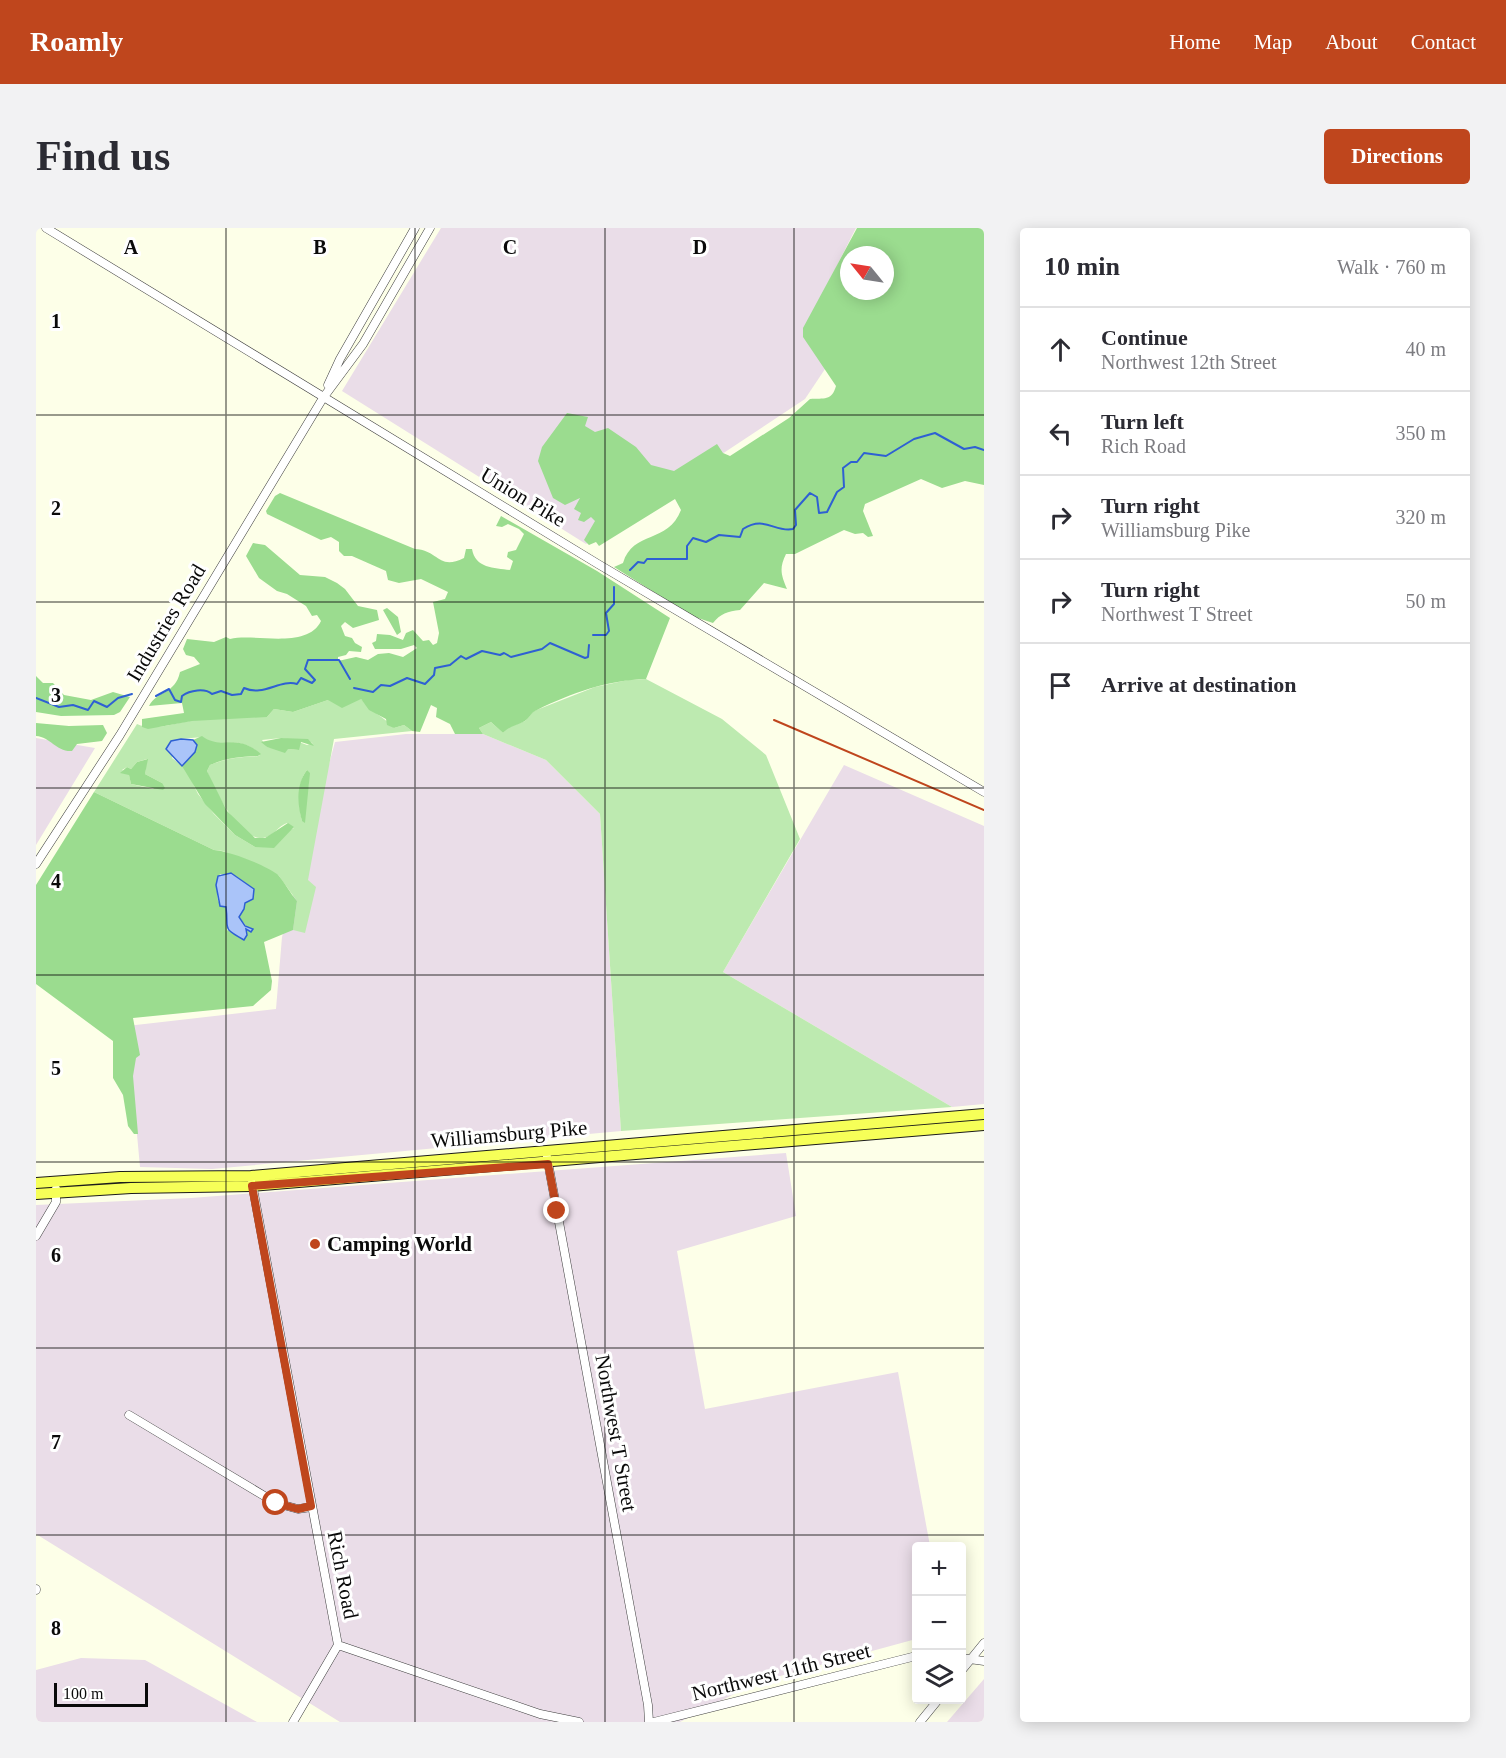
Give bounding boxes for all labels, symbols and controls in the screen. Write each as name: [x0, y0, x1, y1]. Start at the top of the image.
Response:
text: Roamly: [30, 26, 123, 57]
text: Home: [1169, 30, 1221, 54]
text: Map: [1254, 30, 1292, 54]
text: About: [1325, 30, 1378, 54]
text: Contact: [1411, 30, 1476, 54]
button: Directions: [1324, 129, 1470, 184]
text: Find us: [36, 133, 170, 179]
text: A: [124, 236, 139, 258]
text: B: [313, 236, 327, 258]
text: C: [503, 236, 517, 258]
text: D: [693, 236, 707, 258]
north arrow: [840, 246, 894, 300]
text: 10 min: [1044, 252, 1120, 281]
text: Walk · 760 m: [1337, 256, 1446, 278]
text: 1: [51, 310, 61, 332]
text: Continue: [1101, 325, 1188, 350]
icon: ahead: [1044, 333, 1077, 366]
text: 40 m: [1405, 338, 1446, 360]
text: Northwest 12th Street: [1101, 351, 1277, 373]
text: Turn left: [1101, 409, 1184, 434]
icon: left: [1044, 417, 1077, 450]
text: 350 m: [1395, 422, 1446, 444]
text: Rich Road: [1101, 435, 1186, 457]
street label: Union Pike: [476, 462, 570, 532]
text: Turn right: [1101, 493, 1200, 518]
text: 2: [51, 497, 61, 519]
icon: right: [1044, 501, 1077, 534]
text: 320 m: [1395, 506, 1446, 528]
text: Williamsburg Pike: [1101, 519, 1250, 541]
street label: Industries Road: [122, 560, 211, 686]
text: Turn right: [1101, 577, 1200, 602]
icon: right: [1044, 585, 1077, 618]
text: 50 m: [1405, 590, 1446, 612]
text: Northwest T Street: [1101, 603, 1252, 625]
icon: arrive: [1044, 669, 1077, 702]
text: Arrive at destination: [1101, 672, 1297, 697]
text: 3: [51, 684, 61, 706]
text: 4: [51, 870, 61, 892]
text: 5: [51, 1057, 61, 1079]
street label: Williamsburg Pike: [430, 1115, 588, 1153]
route end: [543, 1197, 569, 1223]
place label: Camping World: [327, 1232, 472, 1256]
marker: Camping World: [308, 1237, 322, 1251]
text: 6: [51, 1244, 61, 1266]
street label: Northwest T Street: [590, 1353, 642, 1514]
text: 7: [51, 1431, 61, 1453]
route start: [262, 1489, 288, 1515]
street label: Rich Road: [323, 1529, 363, 1622]
map controls: [912, 1542, 966, 1704]
button: +: [912, 1542, 966, 1596]
button: −: [912, 1596, 966, 1650]
text: 8: [51, 1617, 61, 1639]
street label: Northwest 11th Street: [689, 1638, 873, 1706]
button: layers: [912, 1650, 966, 1704]
scale bar: [54, 1680, 148, 1708]
text: 100 m: [63, 1685, 103, 1702]

